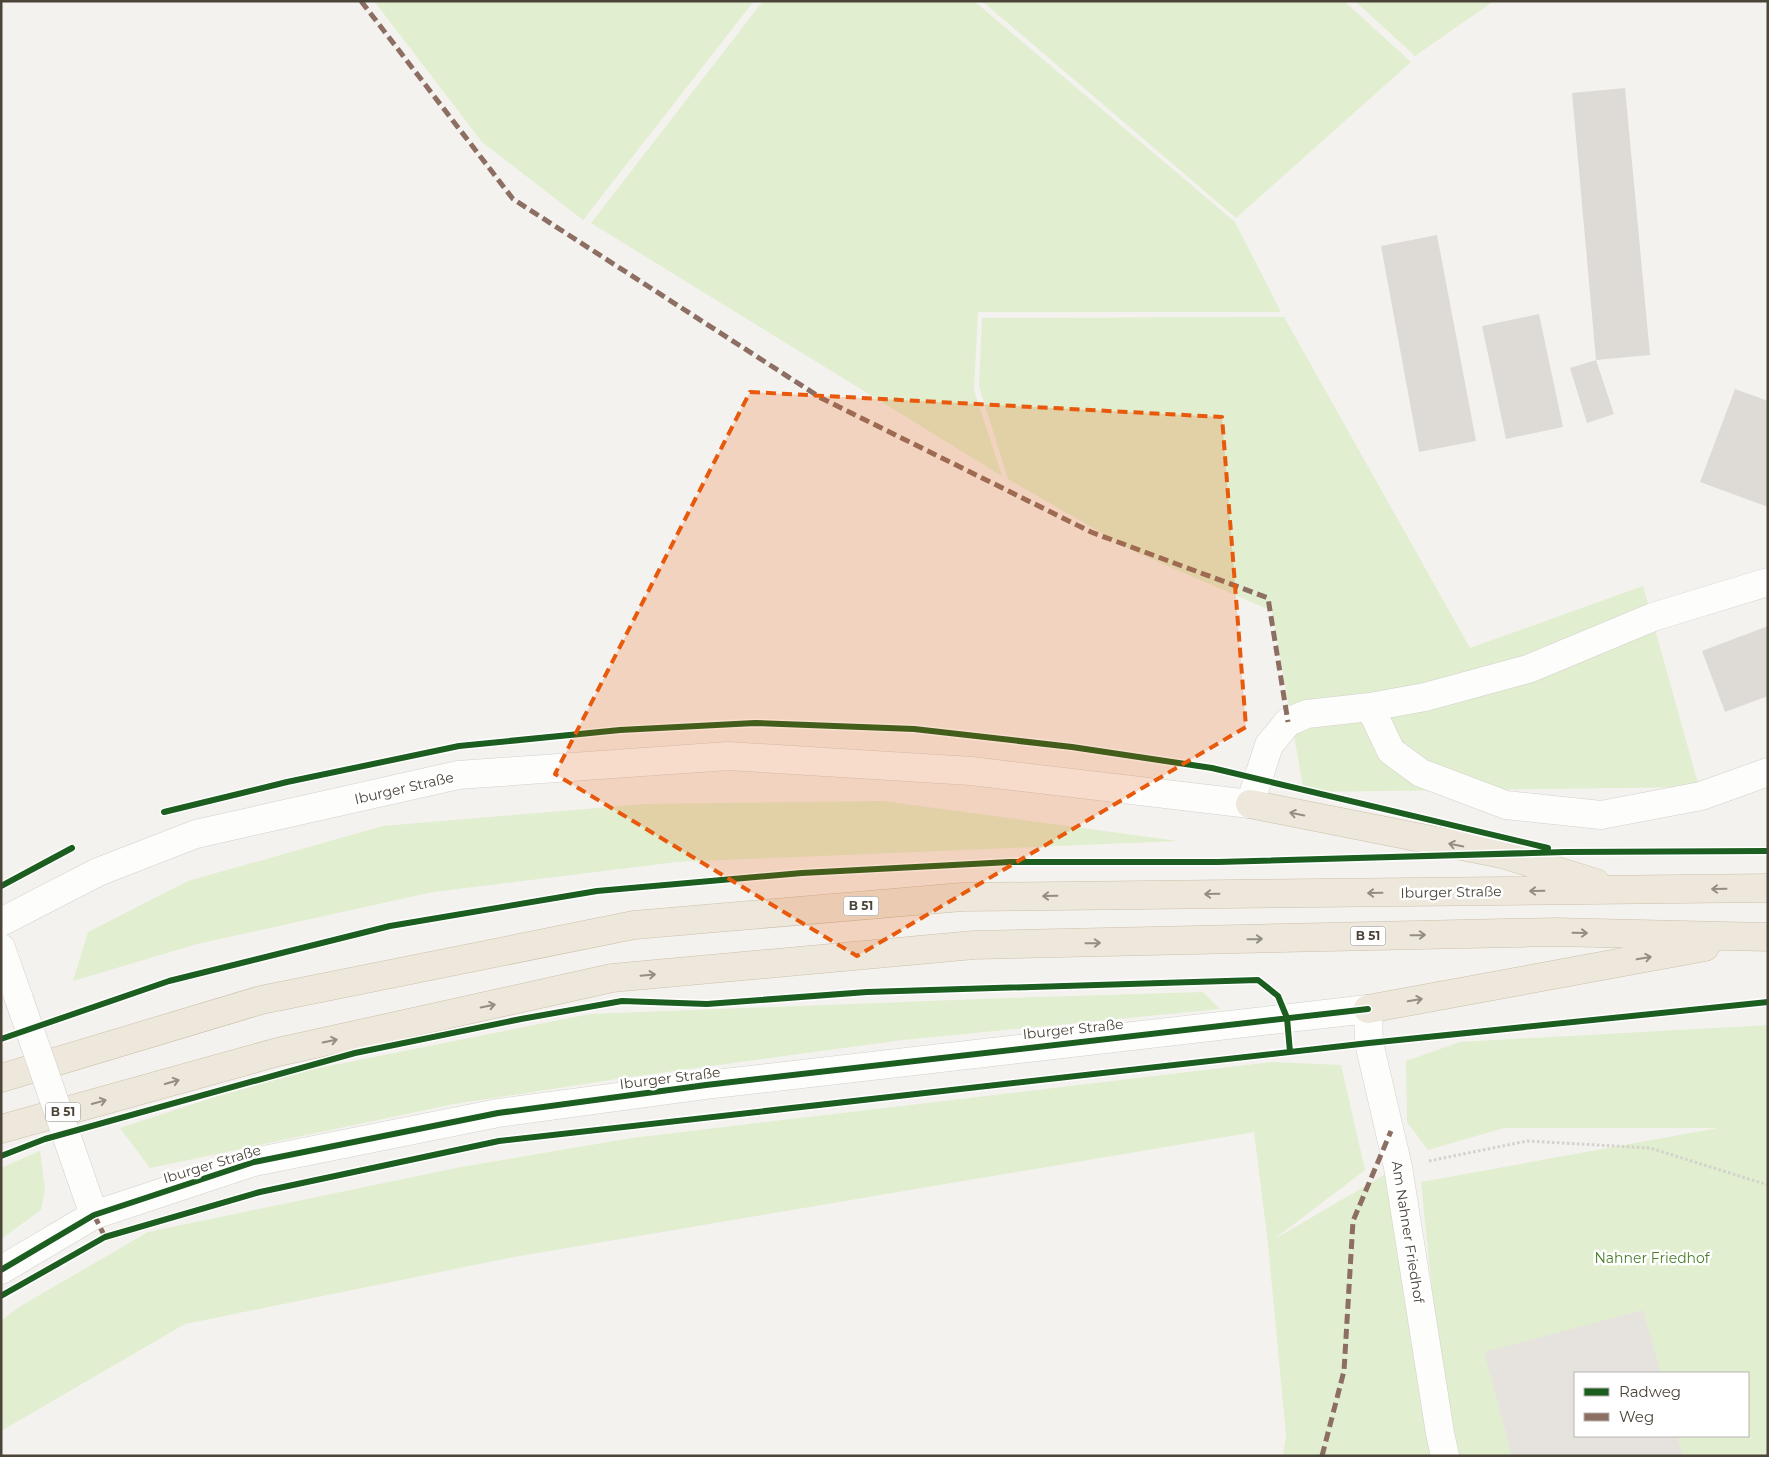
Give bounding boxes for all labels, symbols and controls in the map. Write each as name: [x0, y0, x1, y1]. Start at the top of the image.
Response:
street label: Iburger Straße: [353, 768, 455, 808]
one-way arrow: [1289, 808, 1305, 818]
one-way arrow: [1449, 840, 1465, 850]
street label: Iburger Straße: [1400, 882, 1502, 902]
one-way arrow: [1711, 884, 1728, 894]
one-way arrow: [1530, 886, 1546, 896]
one-way arrow: [1367, 888, 1384, 898]
one-way arrow: [1205, 890, 1221, 899]
one-way arrow: [1042, 891, 1058, 901]
road number: B 51: [844, 896, 878, 916]
road number: B 51: [1350, 926, 1386, 946]
one-way arrow: [1572, 928, 1588, 938]
one-way arrow: [1409, 931, 1425, 940]
one-way arrow: [1246, 934, 1263, 944]
one-way arrow: [1084, 938, 1100, 947]
one-way arrow: [1636, 953, 1652, 963]
one-way arrow: [639, 970, 655, 980]
one-way arrow: [1407, 994, 1423, 1004]
one-way arrow: [480, 1001, 496, 1010]
street label: Iburger Straße: [1022, 1015, 1124, 1043]
one-way arrow: [321, 1036, 337, 1045]
street label: Iburger Straße: [619, 1063, 721, 1093]
one-way arrow: [164, 1077, 180, 1086]
one-way arrow: [91, 1097, 107, 1107]
road number: B 51: [46, 1102, 80, 1122]
street label: Iburger Straße: [161, 1141, 263, 1187]
street label: Am Nahner Friedhof: [1388, 1160, 1428, 1306]
park label: Nahner Friedhof: [1594, 1249, 1711, 1267]
legend: [1574, 1372, 1749, 1437]
text: Radweg: [1619, 1382, 1681, 1401]
text: Weg: [1619, 1407, 1654, 1426]

